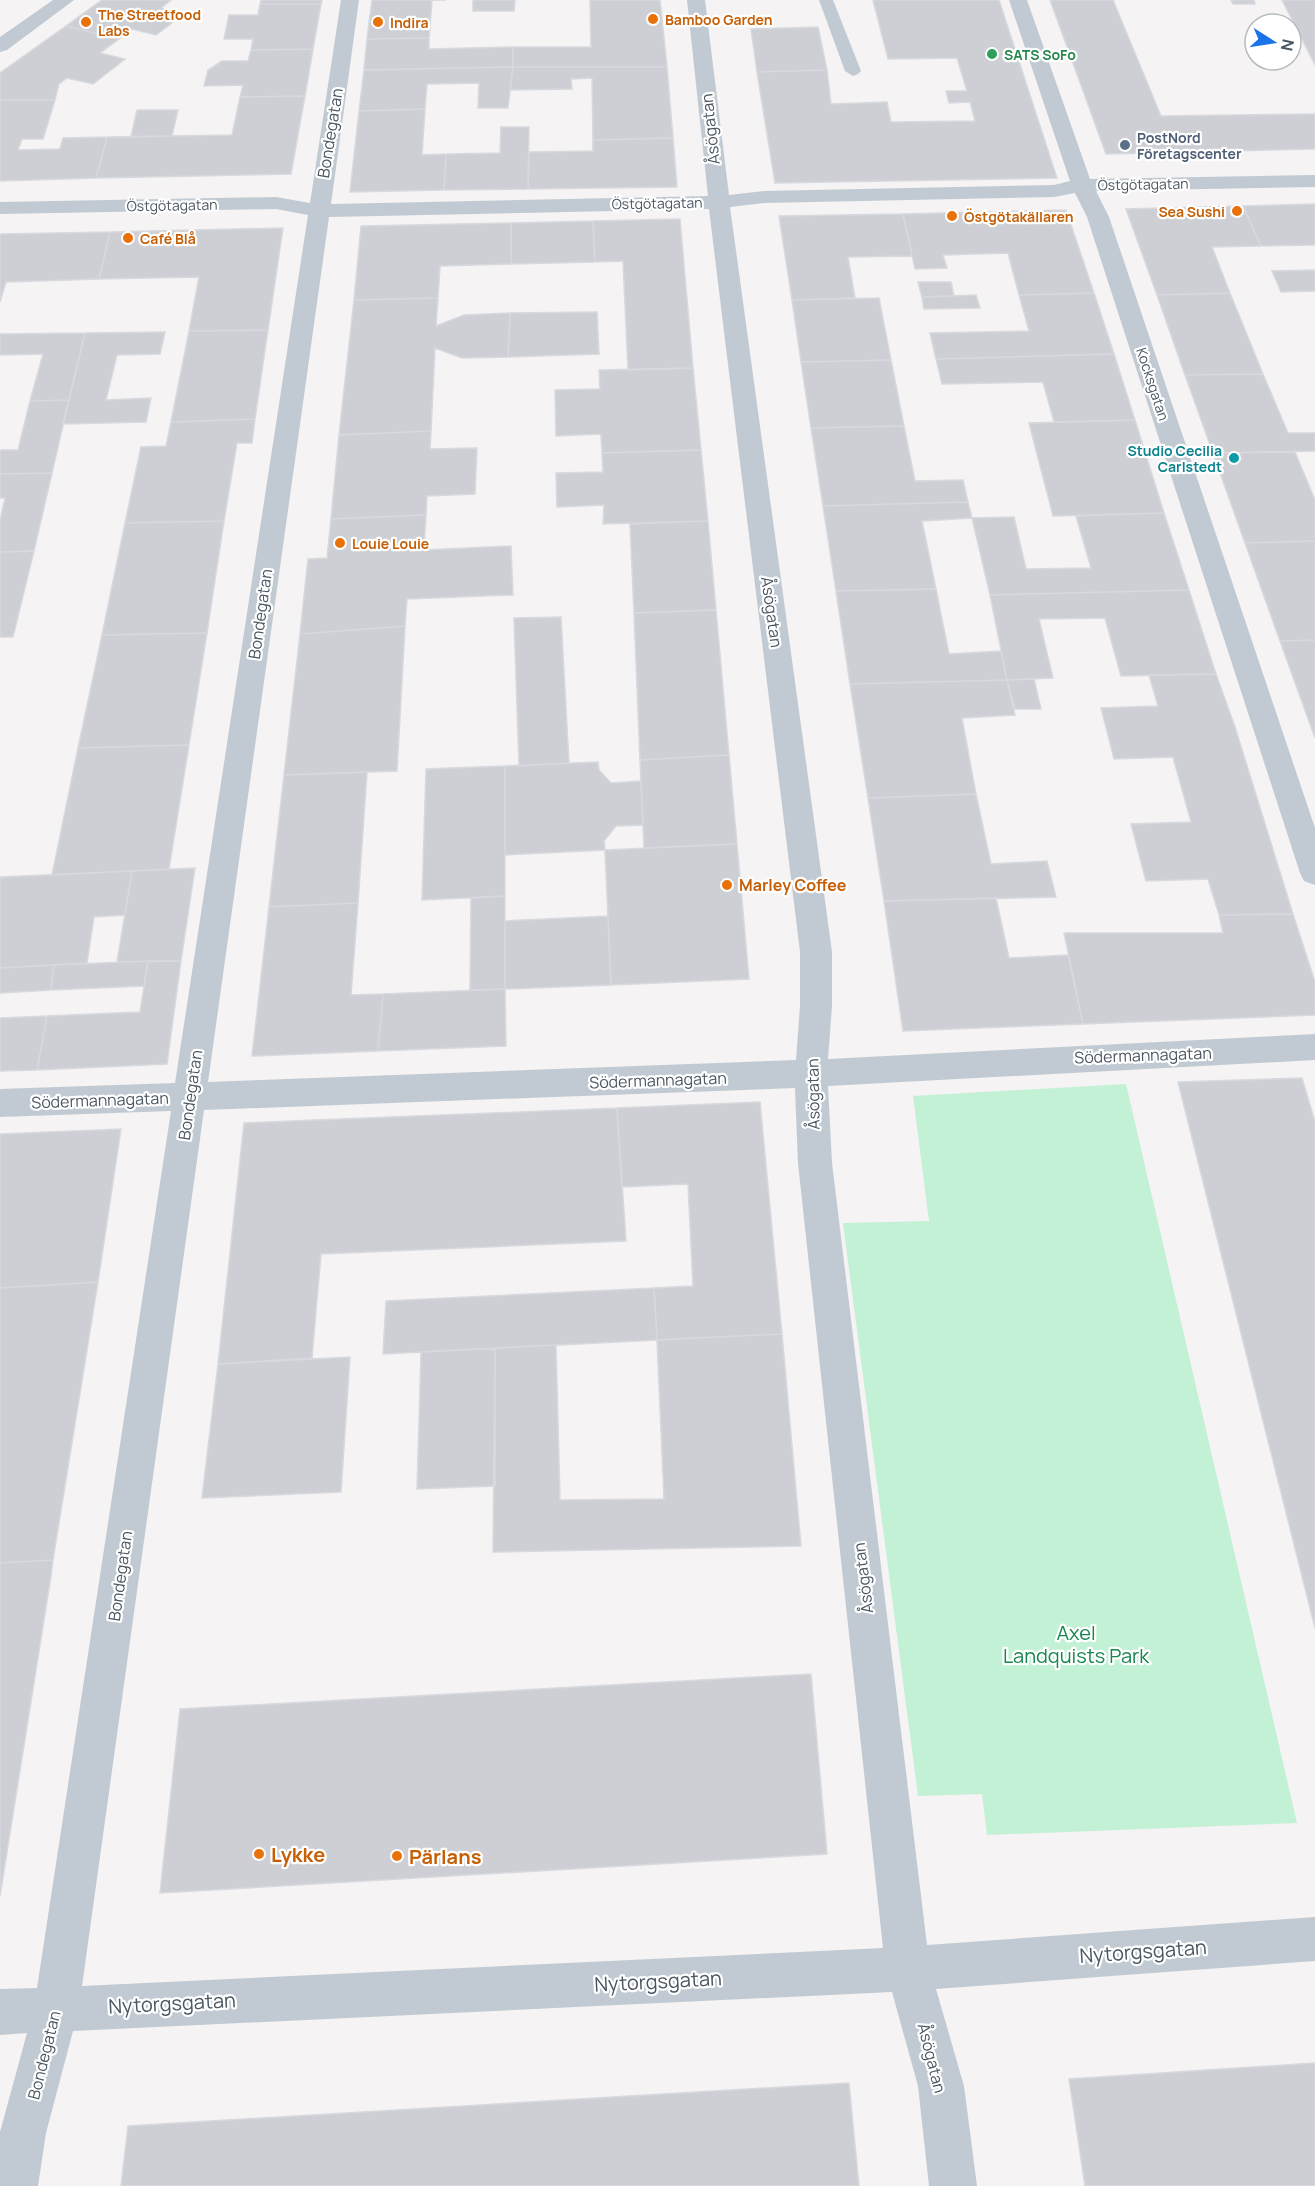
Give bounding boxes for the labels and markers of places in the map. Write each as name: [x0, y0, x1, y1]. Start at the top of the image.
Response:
place label: The Streetfood Labs: [98, 5, 201, 40]
place label: Bamboo Garden: [665, 10, 773, 29]
marker: Bamboo Garden: [646, 12, 660, 26]
place label: Indira: [390, 13, 429, 32]
marker: The Streetfood Labs: [79, 15, 93, 29]
marker: Indira: [371, 15, 385, 29]
place label: SATS SoFo: [1004, 45, 1076, 64]
marker: SATS SoFo: [985, 47, 999, 61]
place label: PostNord Företagscenter: [1137, 128, 1242, 163]
marker: PostNord Företagscenter: [1118, 138, 1132, 152]
place label: Sea Sushi: [1158, 202, 1225, 221]
marker: Sea Sushi: [1230, 204, 1244, 218]
place label: Östgötakällaren: [964, 207, 1073, 226]
marker: Östgötakällaren: [945, 209, 959, 223]
place label: Café Blå: [140, 229, 196, 248]
marker: Café Blå: [121, 231, 135, 245]
place label: Studio Cecilia Carlstedt: [1128, 441, 1222, 476]
marker: Studio Cecilia Carlstedt: [1227, 451, 1241, 465]
place label: Louie Louie: [352, 534, 429, 553]
marker: Louie Louie: [333, 536, 347, 550]
place label: Marley Coffee: [739, 874, 847, 896]
marker: Marley Coffee: [720, 878, 734, 892]
place label: Lykke: [271, 1841, 325, 1868]
place label: Pärlans: [409, 1843, 482, 1870]
marker: Lykke: [252, 1847, 266, 1861]
marker: Pärlans: [390, 1849, 404, 1863]

